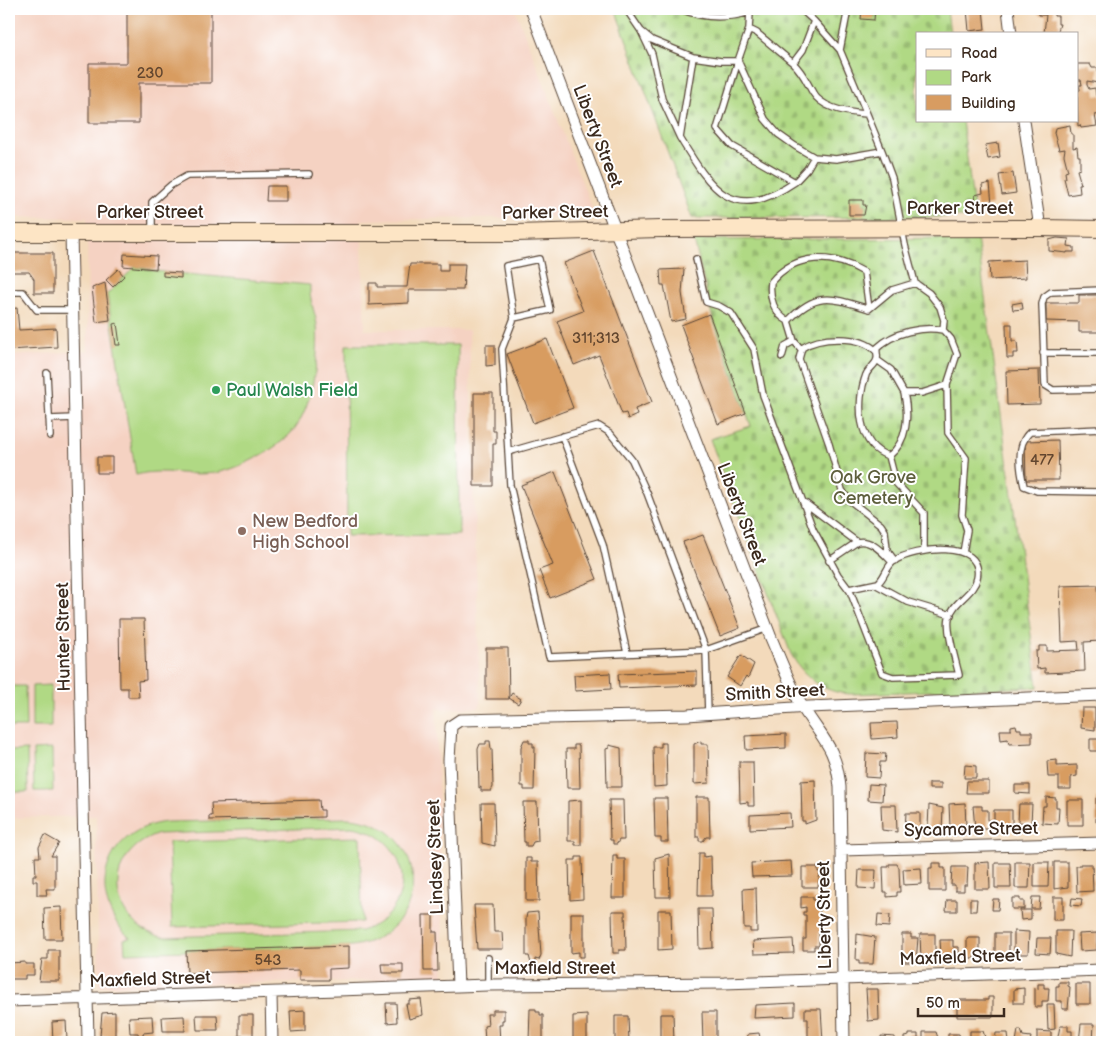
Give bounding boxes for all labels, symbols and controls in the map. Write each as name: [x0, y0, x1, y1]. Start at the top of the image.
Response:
legend: [916, 32, 1078, 122]
text: Road: [961, 44, 997, 63]
house number: 230: [137, 64, 163, 83]
text: Park: [961, 68, 992, 87]
street label: Liberty Street: [568, 82, 627, 191]
text: Building: [961, 94, 1016, 113]
street label: Parker Street: [907, 198, 1014, 219]
street label: Parker Street: [501, 201, 609, 224]
street label: Parker Street: [97, 202, 204, 223]
house number: 311;313: [572, 329, 620, 348]
place label: Paul Walsh Field: [226, 380, 358, 401]
marker: Paul Walsh Field: [210, 384, 222, 396]
house number: 477: [1030, 451, 1055, 470]
street label: Liberty Street: [712, 460, 771, 569]
park label: Oak Grove Cemetery: [830, 467, 916, 509]
place label: New Bedford High School: [252, 511, 358, 553]
marker: New Bedford High School: [236, 525, 248, 537]
street label: Hunter Street: [52, 582, 75, 692]
street label: Smith Street: [725, 679, 826, 706]
street label: Lindsey Street: [423, 799, 448, 915]
street label: Sycamore Street: [904, 818, 1039, 841]
street label: Liberty Street: [813, 860, 836, 969]
street label: Maxfield Street: [899, 945, 1022, 970]
house number: 543: [255, 951, 281, 970]
street label: Maxfield Street: [494, 958, 616, 979]
street label: Maxfield Street: [89, 967, 212, 992]
scale bar: [918, 986, 1005, 1018]
text: 50 m: [926, 994, 960, 1013]

